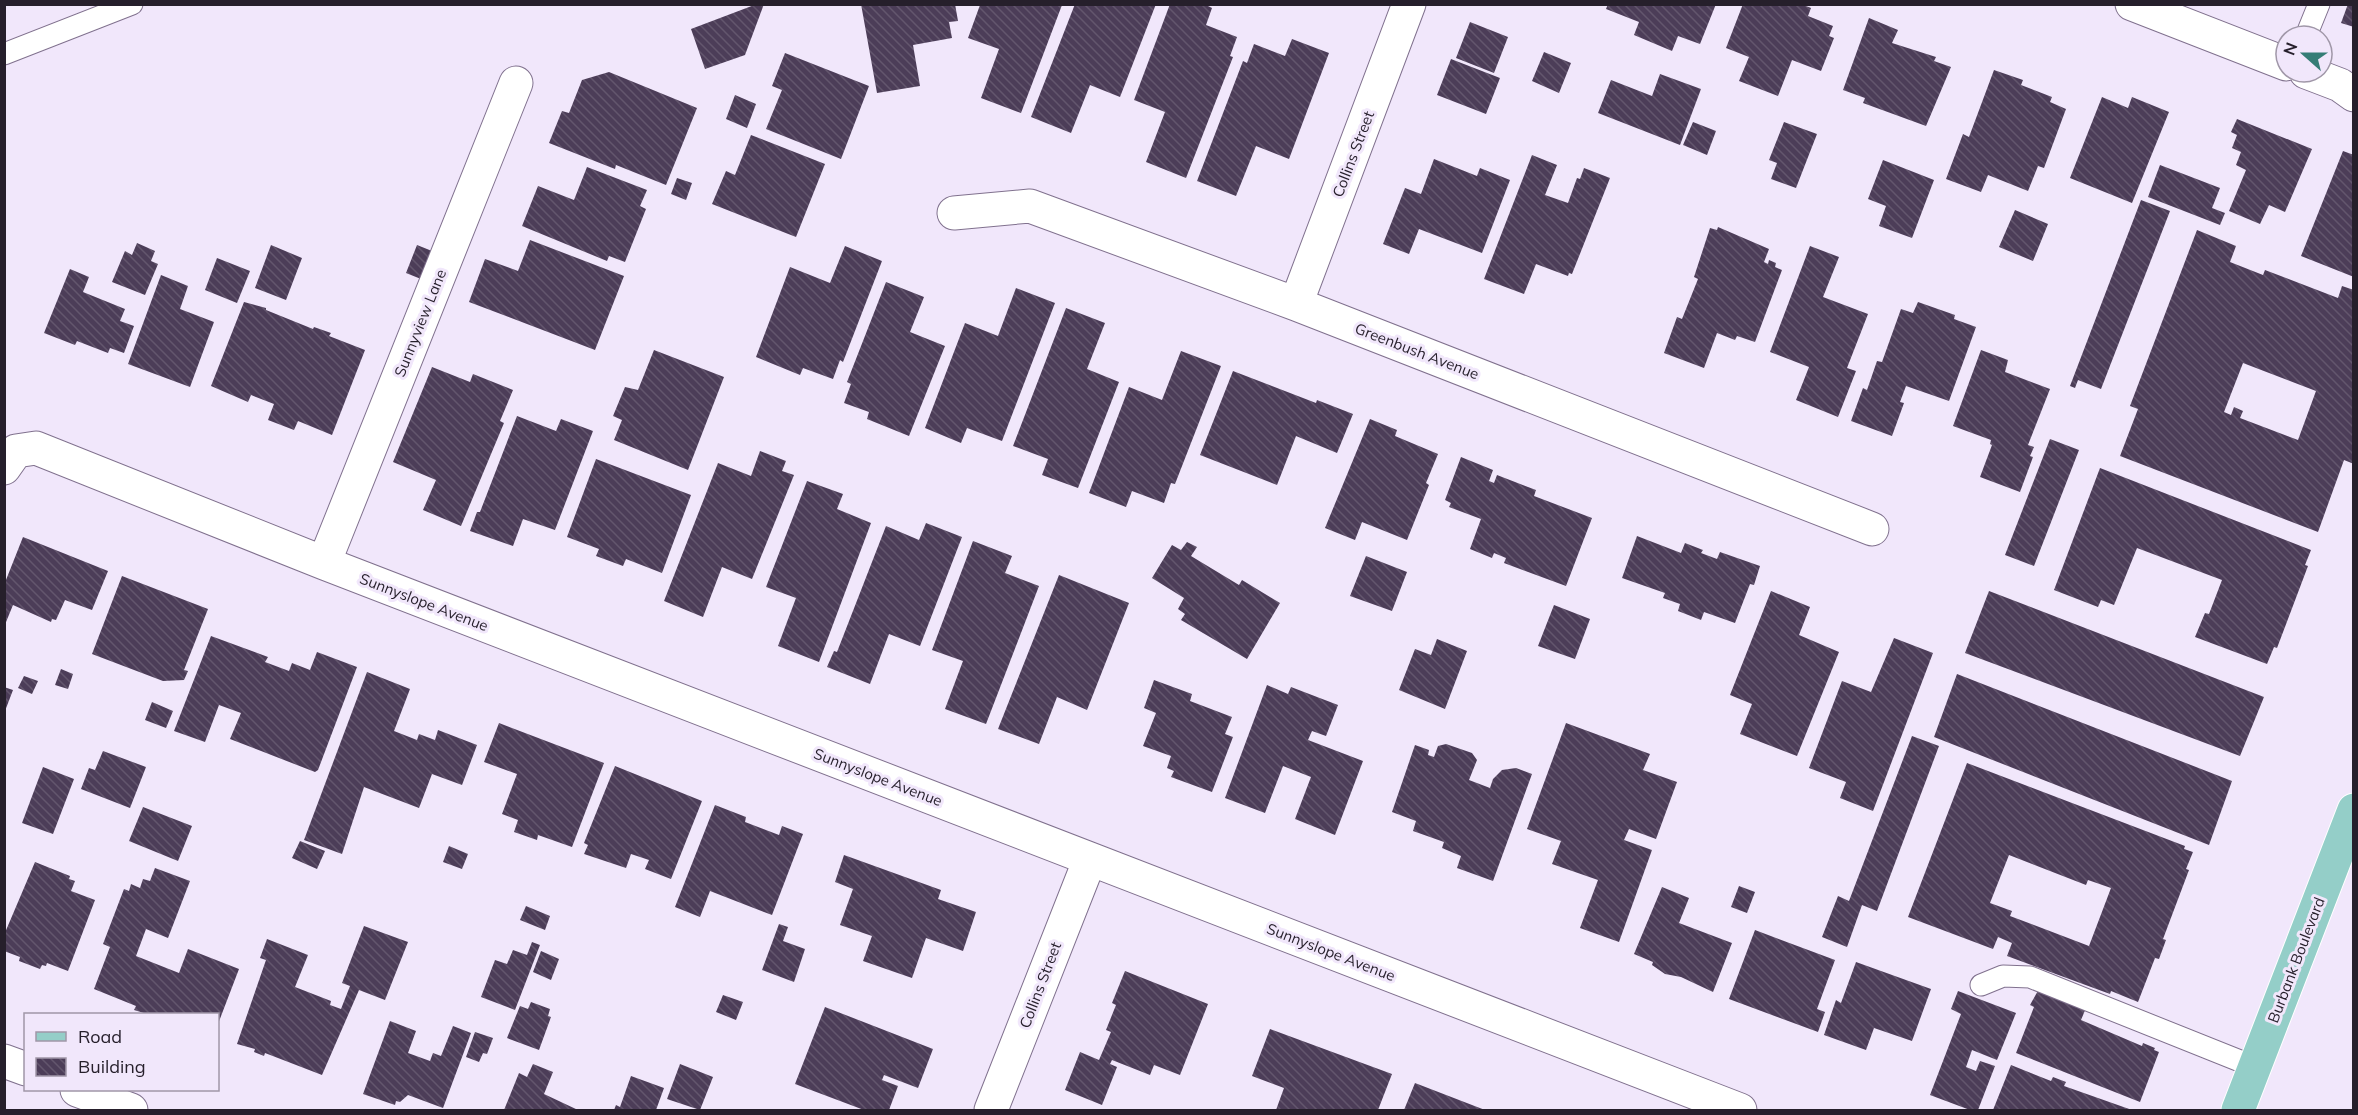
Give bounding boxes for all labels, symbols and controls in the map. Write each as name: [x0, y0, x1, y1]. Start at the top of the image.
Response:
north arrow: [2274, 24, 2334, 84]
text: N: [2278, 39, 2301, 58]
street label: Collins Street: [1328, 108, 1378, 200]
street label: Sunnyview Lane: [390, 266, 450, 380]
street label: Greenbush Avenue: [1352, 319, 1482, 383]
street label: Sunnyslope Avenue: [357, 569, 491, 635]
street label: Sunnyslope Avenue: [811, 744, 945, 810]
street label: Burbank Boulevard: [2263, 895, 2329, 1025]
street label: Sunnyslope Avenue: [1264, 919, 1398, 985]
street label: Collins Street: [1015, 939, 1065, 1031]
legend: [24, 1013, 219, 1091]
text: Road: [78, 1025, 122, 1048]
text: Building: [78, 1055, 146, 1078]

